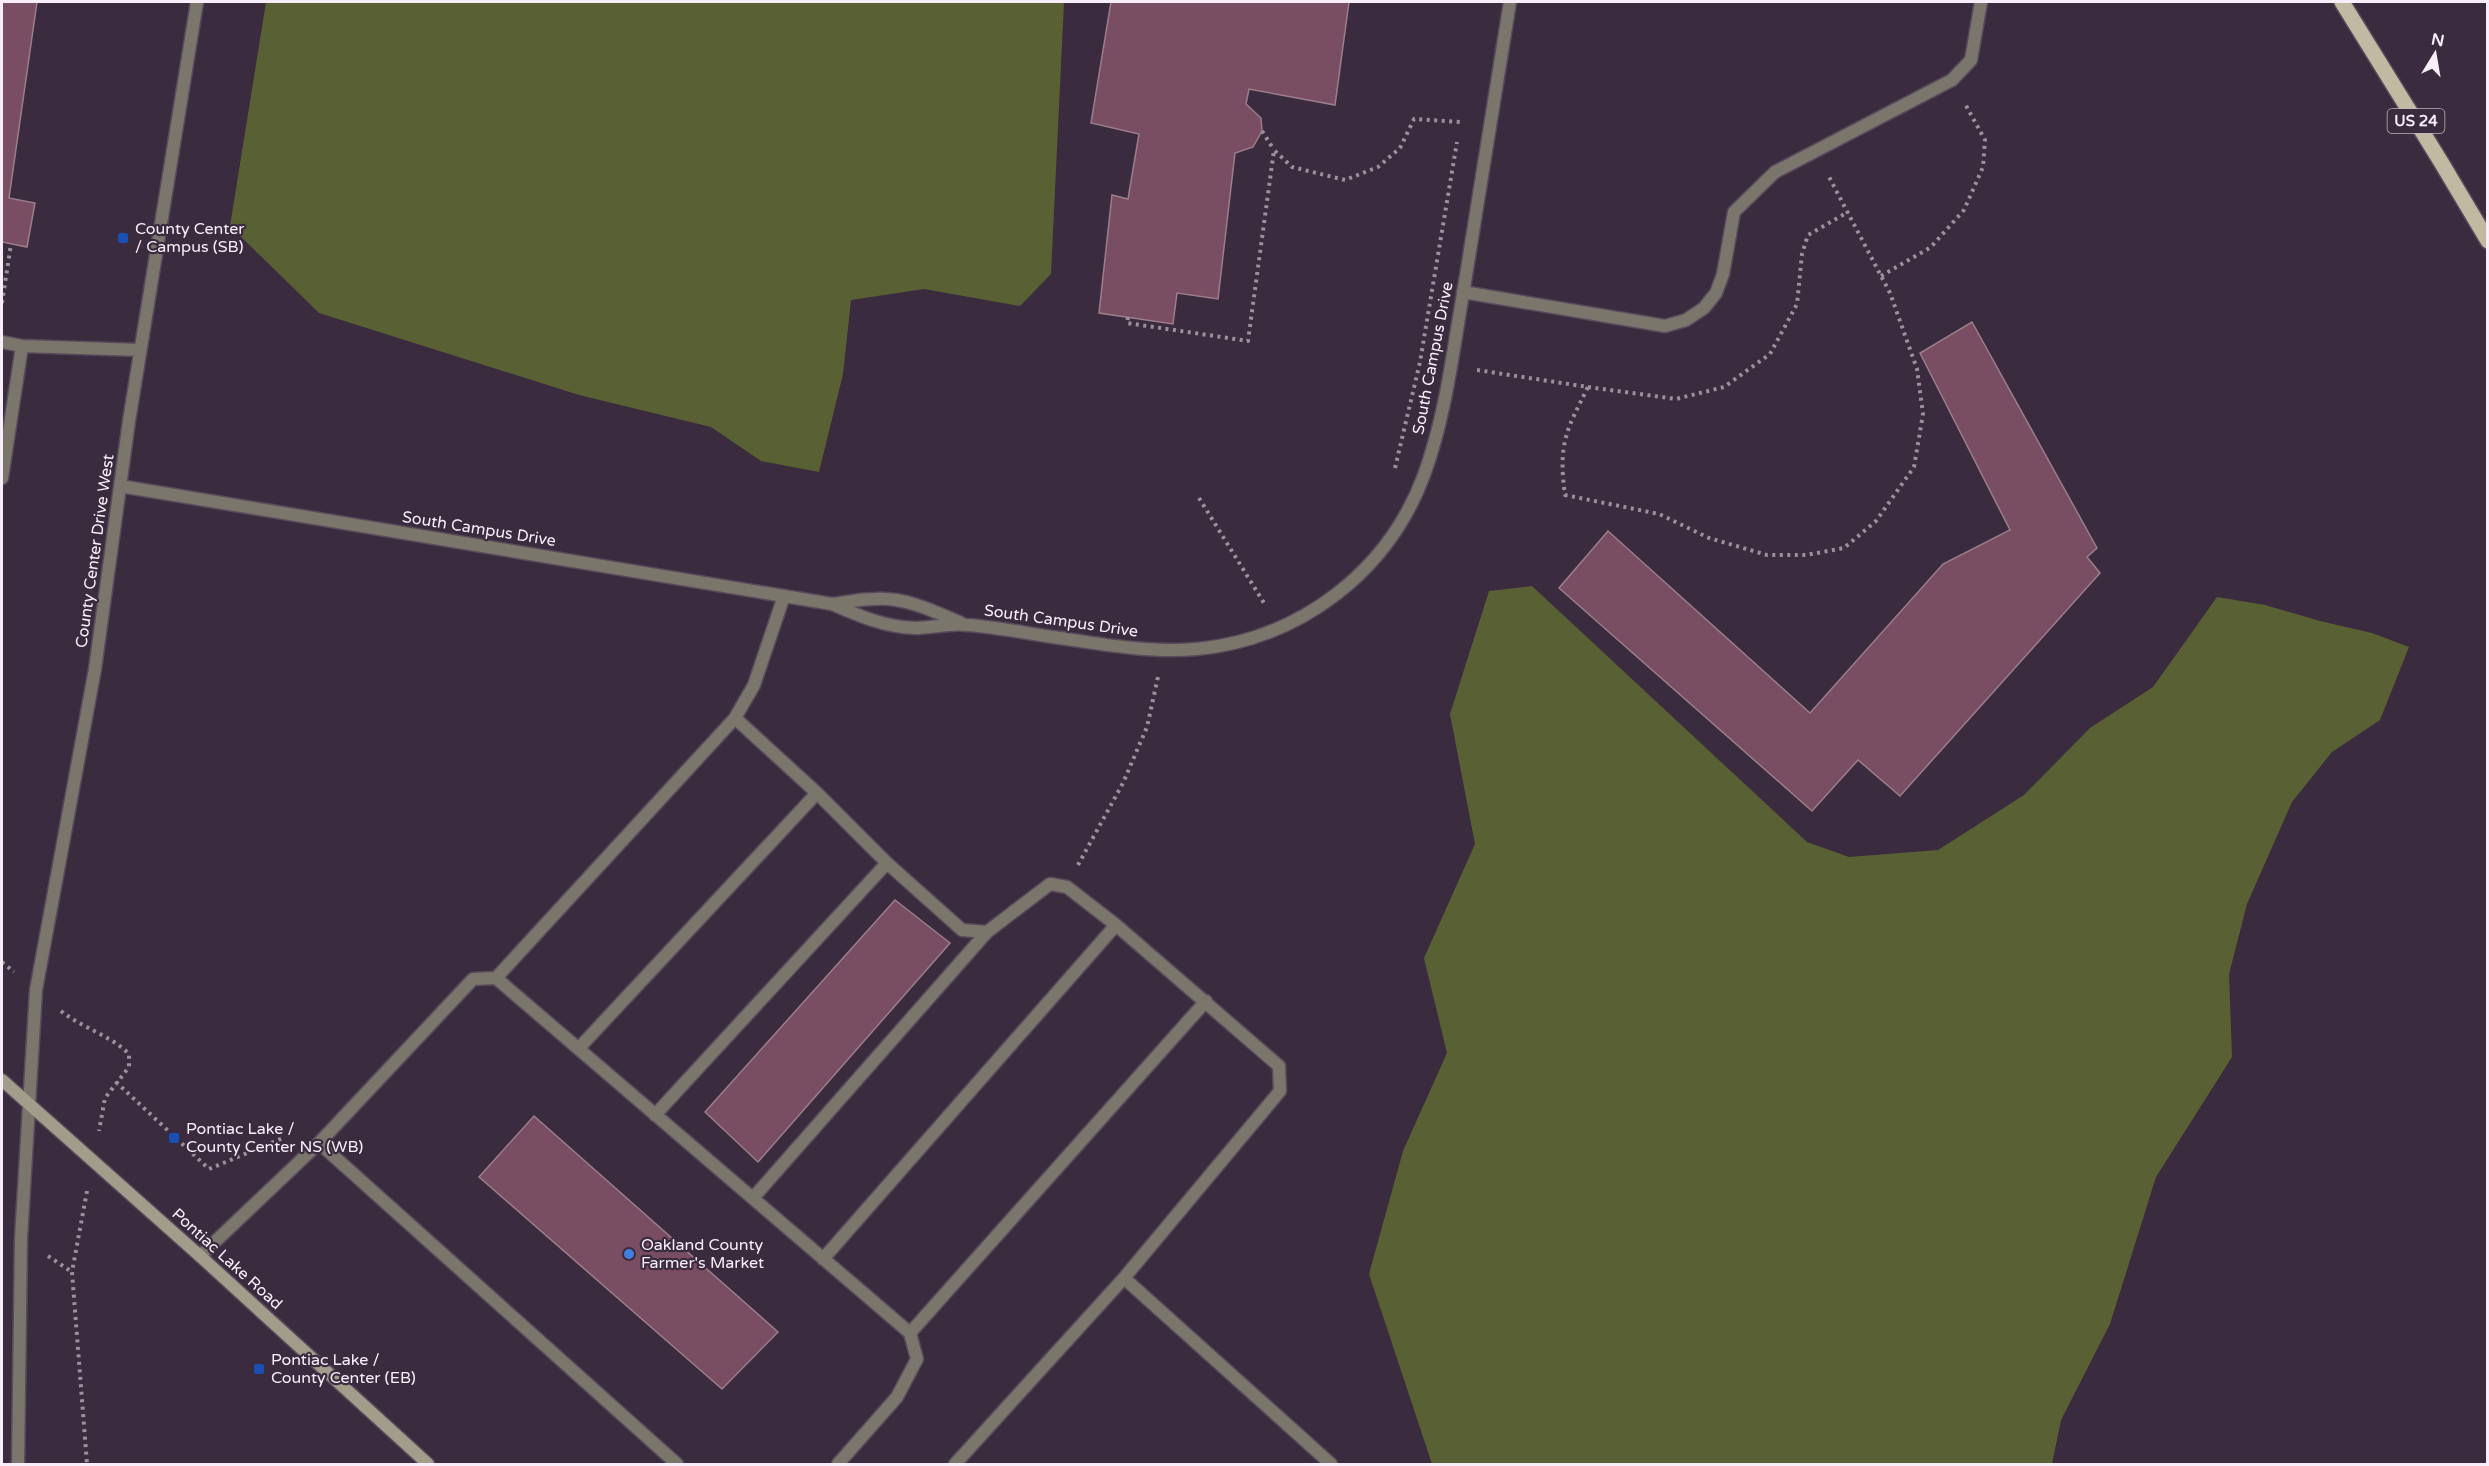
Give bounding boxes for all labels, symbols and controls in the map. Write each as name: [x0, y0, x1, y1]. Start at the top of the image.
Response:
north arrow: [2405, 24, 2465, 84]
text: N: [2429, 29, 2446, 51]
road number: US 24: [2388, 109, 2444, 133]
place label: County Center / Campus (SB): [135, 219, 245, 257]
marker: County Center / Campus (SB): [116, 231, 130, 245]
street label: South Campus Drive: [1408, 280, 1458, 436]
street label: County Center Drive West: [72, 453, 118, 649]
street label: South Campus Drive: [401, 507, 557, 551]
street label: South Campus Drive: [983, 600, 1139, 642]
place label: Pontiac Lake / County Center NS (WB): [186, 1119, 363, 1157]
marker: Pontiac Lake / County Center NS (WB): [167, 1131, 181, 1145]
street label: Pontiac Lake Road: [168, 1204, 286, 1314]
place label: Oakland County Farmer's Market: [641, 1235, 764, 1273]
marker: Oakland County Farmer's Market: [622, 1247, 636, 1261]
place label: Pontiac Lake / County Center (EB): [271, 1350, 416, 1388]
marker: Pontiac Lake / County Center (EB): [252, 1362, 266, 1376]

